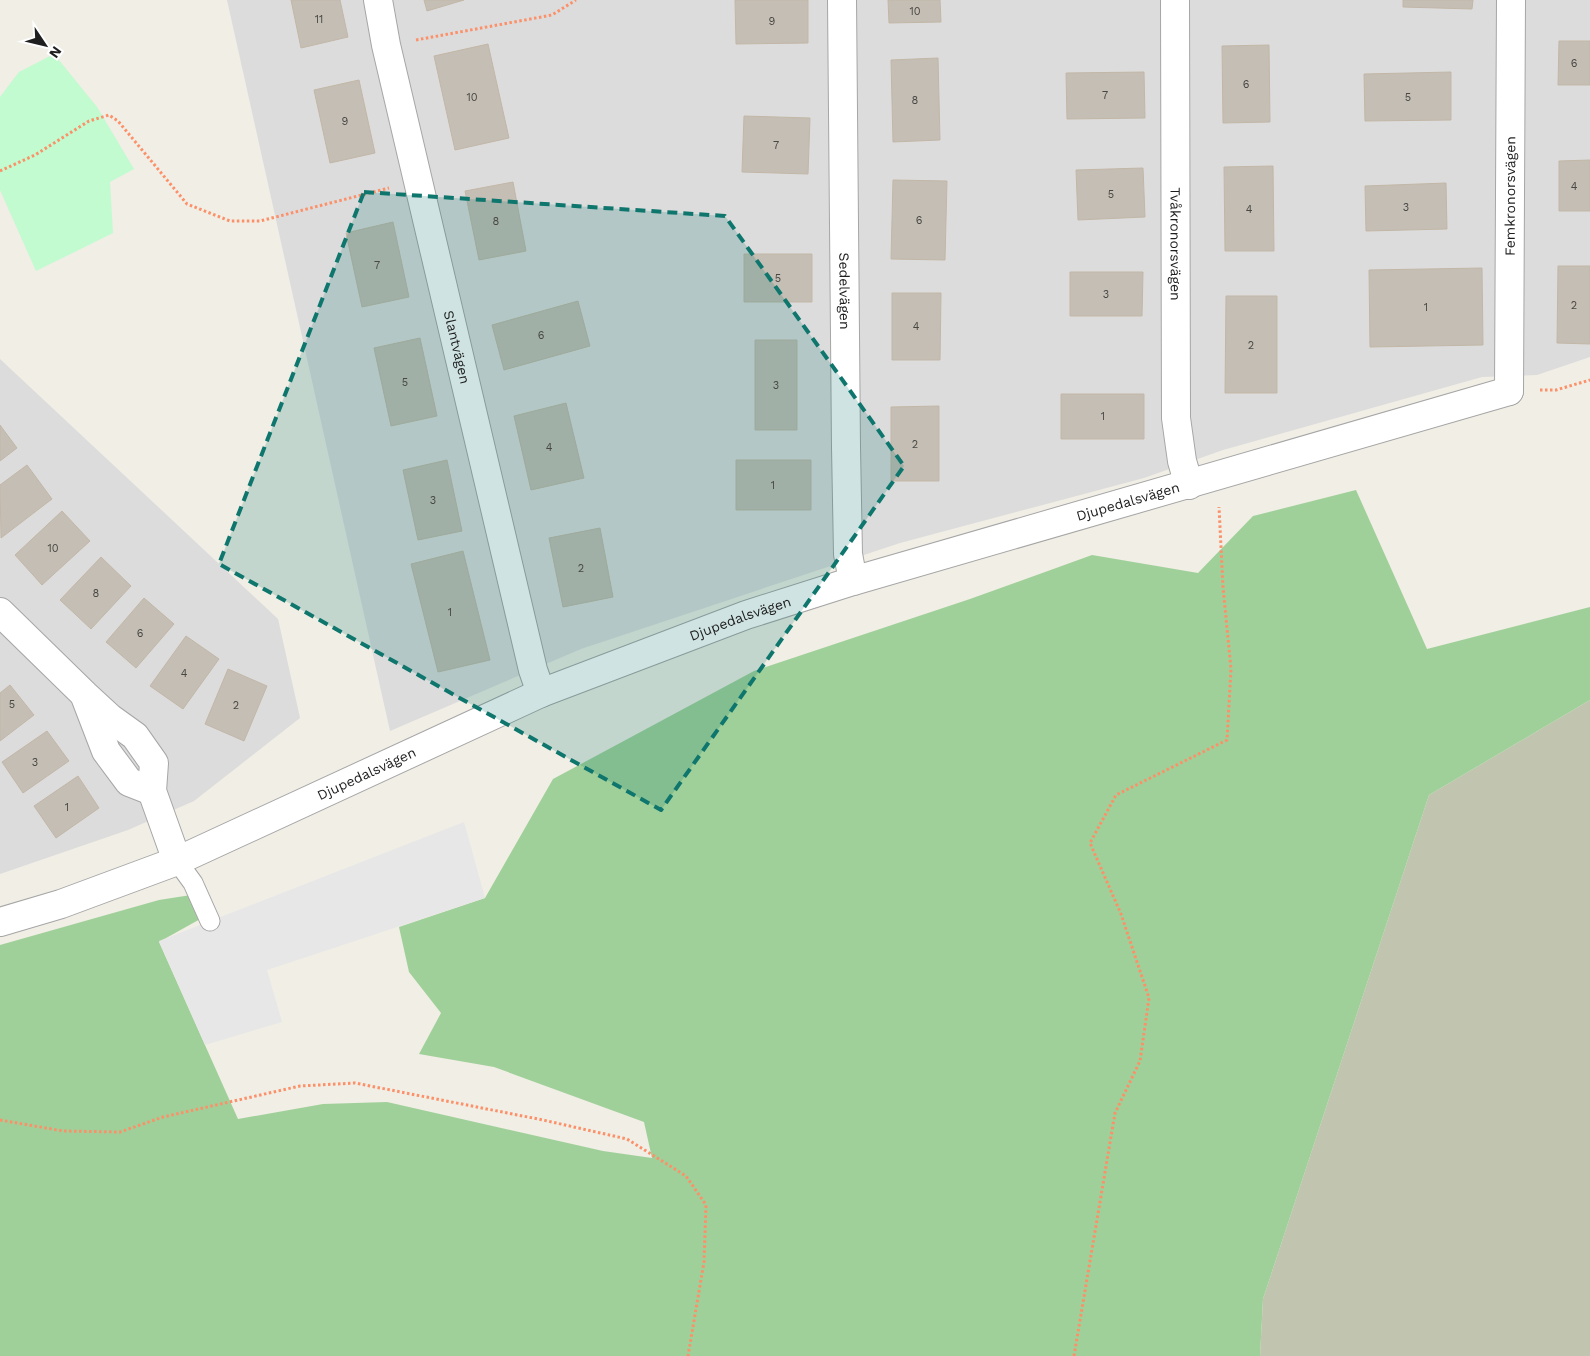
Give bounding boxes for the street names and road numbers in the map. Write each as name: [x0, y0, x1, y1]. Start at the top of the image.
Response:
street label: Femkronorsvägen: [1502, 136, 1518, 256]
street label: Tvåkronorsvägen: [1167, 187, 1184, 301]
street label: Sedelvägen: [836, 252, 853, 330]
street label: Slantvägen: [441, 309, 473, 385]
street label: Djupedalsvägen: [1074, 479, 1181, 524]
street label: Djupedalsvägen: [687, 593, 793, 644]
street label: Djupedalsvägen: [315, 744, 418, 803]

